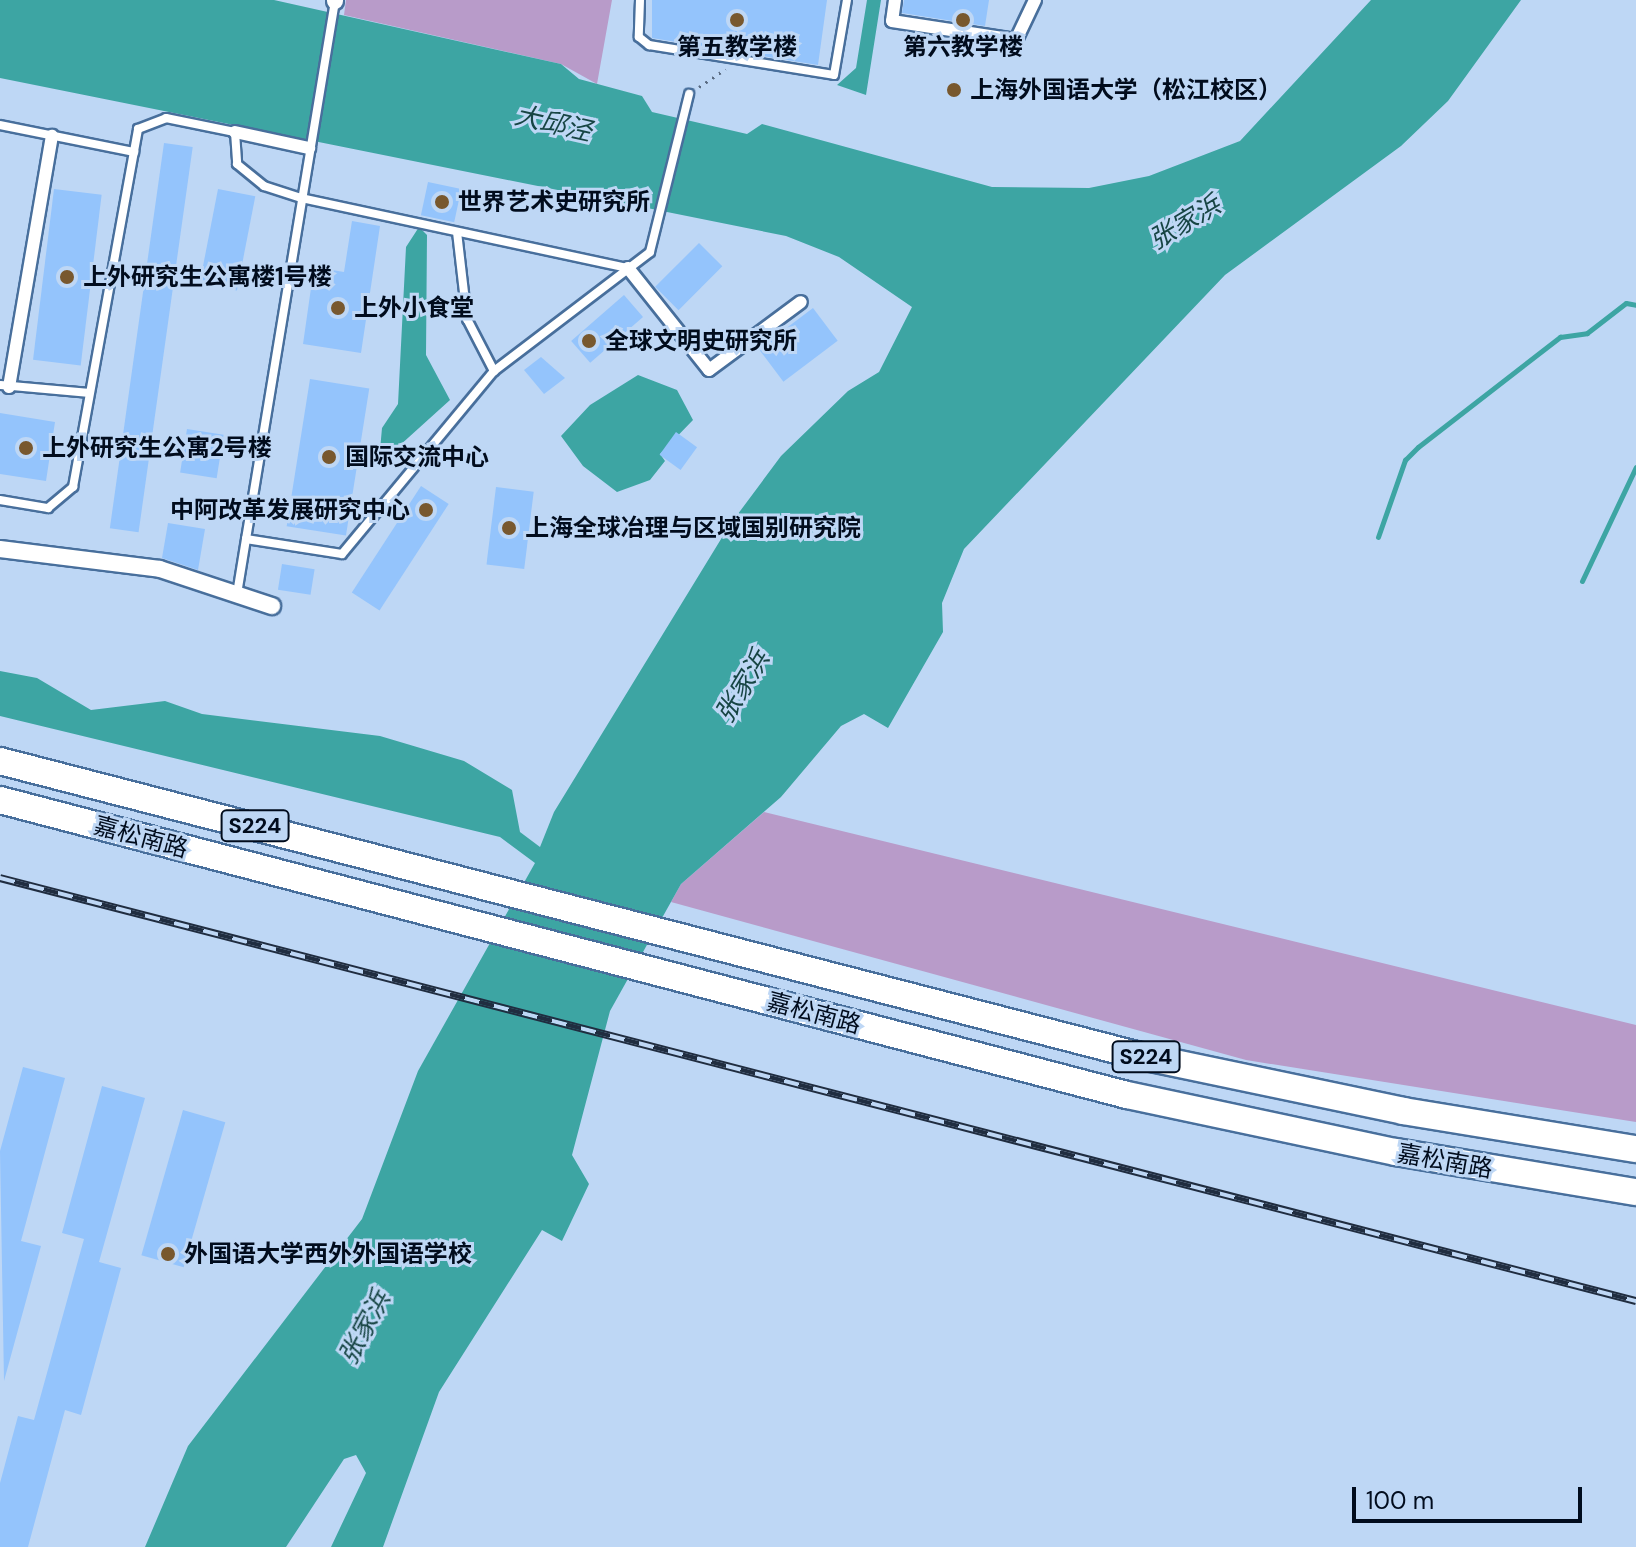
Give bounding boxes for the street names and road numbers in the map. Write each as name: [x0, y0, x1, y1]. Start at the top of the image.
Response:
road number: S224: [219, 808, 291, 844]
street label: 嘉松南路: [91, 811, 191, 863]
street label: 嘉松南路: [764, 987, 864, 1039]
road number: S224: [1110, 1039, 1182, 1075]
street label: 嘉松南路: [1395, 1138, 1495, 1184]

